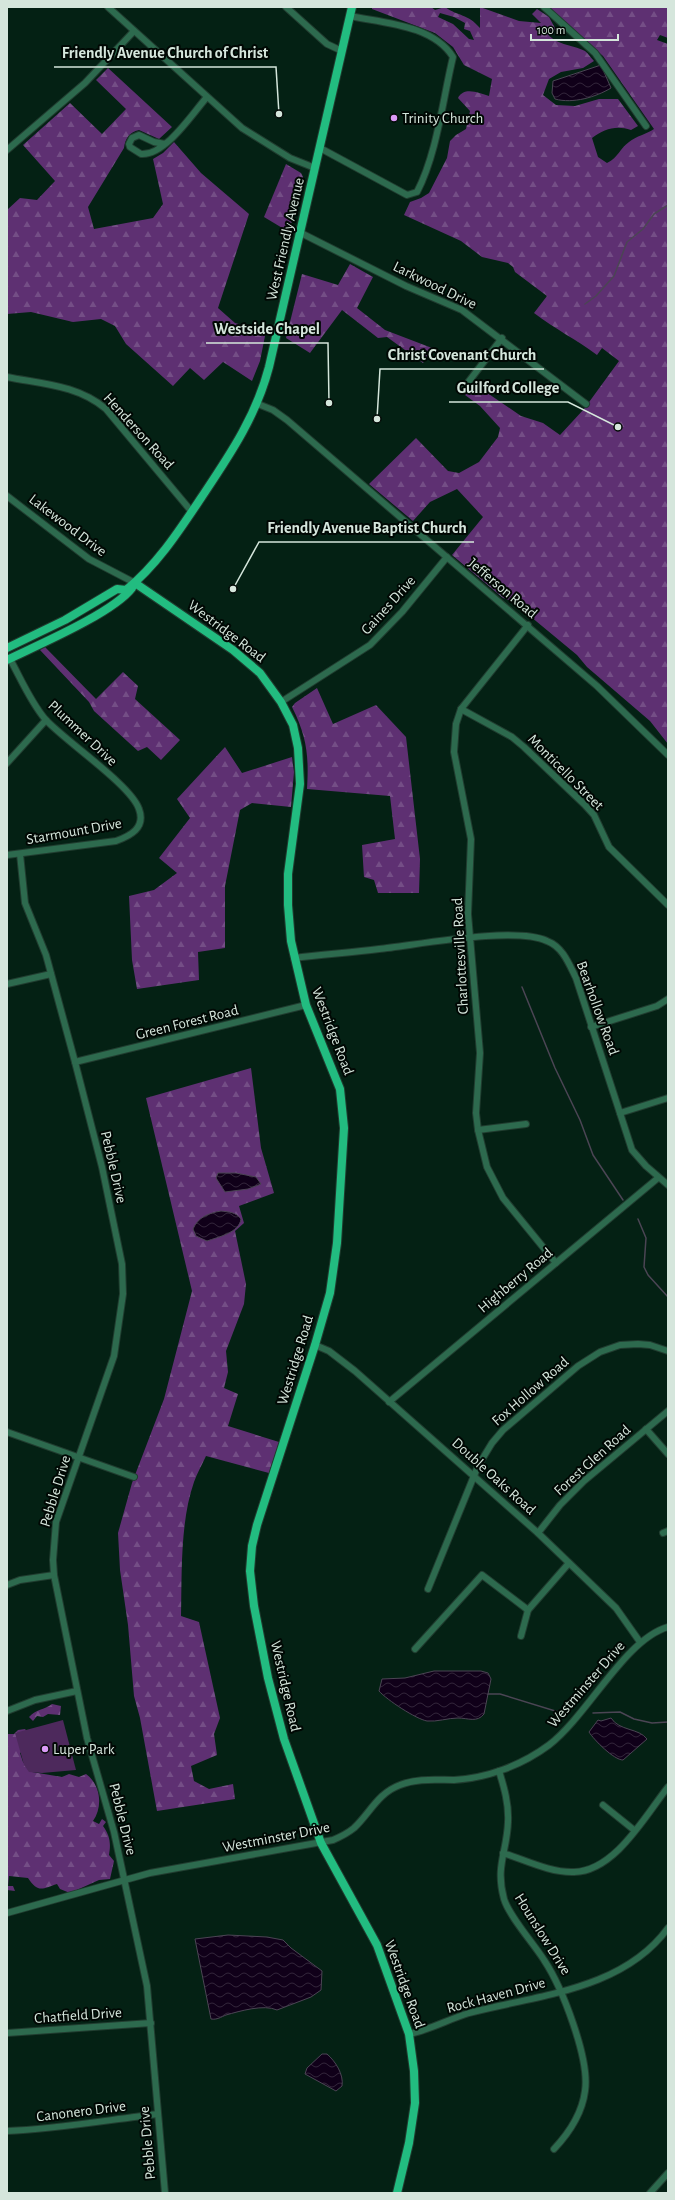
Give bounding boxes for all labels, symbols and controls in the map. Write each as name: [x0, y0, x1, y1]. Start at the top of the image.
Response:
scale bar: [531, 16, 618, 42]
text: 100 m: [537, 24, 565, 36]
callout: Friendly Avenue Church of Christ: [54, 39, 276, 67]
text: Friendly Avenue Church of Christ: [62, 45, 269, 62]
place label: Trinity Church: [402, 111, 483, 126]
marker: Trinity Church: [389, 113, 399, 123]
street label: West Friendly Avenue: [264, 176, 307, 302]
street label: Larkwood Drive: [391, 259, 479, 312]
callout: Westside Chapel: [206, 315, 328, 343]
text: Westside Chapel: [214, 321, 320, 337]
callout: Christ Covenant Church: [380, 341, 544, 369]
text: Christ Covenant Church: [388, 347, 536, 363]
callout: Guilford College: [449, 374, 568, 402]
text: Guilford College: [457, 380, 560, 396]
street label: Henderson Road: [101, 390, 177, 473]
street label: Lakewood Drive: [26, 491, 109, 559]
callout: Friendly Avenue Baptist Church: [259, 514, 474, 542]
text: Friendly Avenue Baptist Church: [267, 520, 467, 537]
street label: Jefferson Road: [465, 555, 540, 621]
street label: Gaines Drive: [358, 573, 419, 638]
street label: Westridge Road: [185, 597, 268, 665]
street label: Plummer Drive: [45, 698, 120, 769]
street label: Monticello Street: [525, 732, 607, 813]
street label: Starmount Drive: [25, 816, 123, 847]
street label: Charlottesville Road: [450, 897, 471, 1015]
street label: Bearhollow Road: [574, 959, 622, 1057]
street label: Westridge Road: [309, 985, 356, 1077]
street label: Green Forest Road: [134, 1002, 240, 1042]
street label: Pebble Drive: [98, 1129, 129, 1205]
street label: Highberry Road: [475, 1245, 556, 1316]
street label: Westridge Road: [275, 1313, 316, 1407]
street label: Fox Hollow Road: [489, 1354, 572, 1429]
street label: Forest Glen Road: [551, 1422, 634, 1498]
street label: Double Oaks Road: [449, 1435, 538, 1518]
street label: Pebble Drive: [38, 1454, 73, 1529]
street label: Westminster Drive: [545, 1638, 628, 1730]
street label: Westridge Road: [268, 1639, 303, 1733]
place label: Luper Park: [53, 1742, 115, 1757]
marker: Luper Park: [40, 1744, 50, 1754]
street label: Pebble Drive: [106, 1781, 139, 1857]
street label: Westminster Drive: [221, 1820, 331, 1855]
street label: Hounslow Drive: [512, 1891, 574, 1978]
street label: Westridge Road: [382, 1938, 428, 2031]
street label: Rock Haven Drive: [445, 1975, 547, 2016]
street label: Chatfield Drive: [34, 2005, 122, 2026]
street label: Canonero Drive: [35, 2099, 127, 2124]
street label: Pebble Drive: [137, 2105, 158, 2180]

